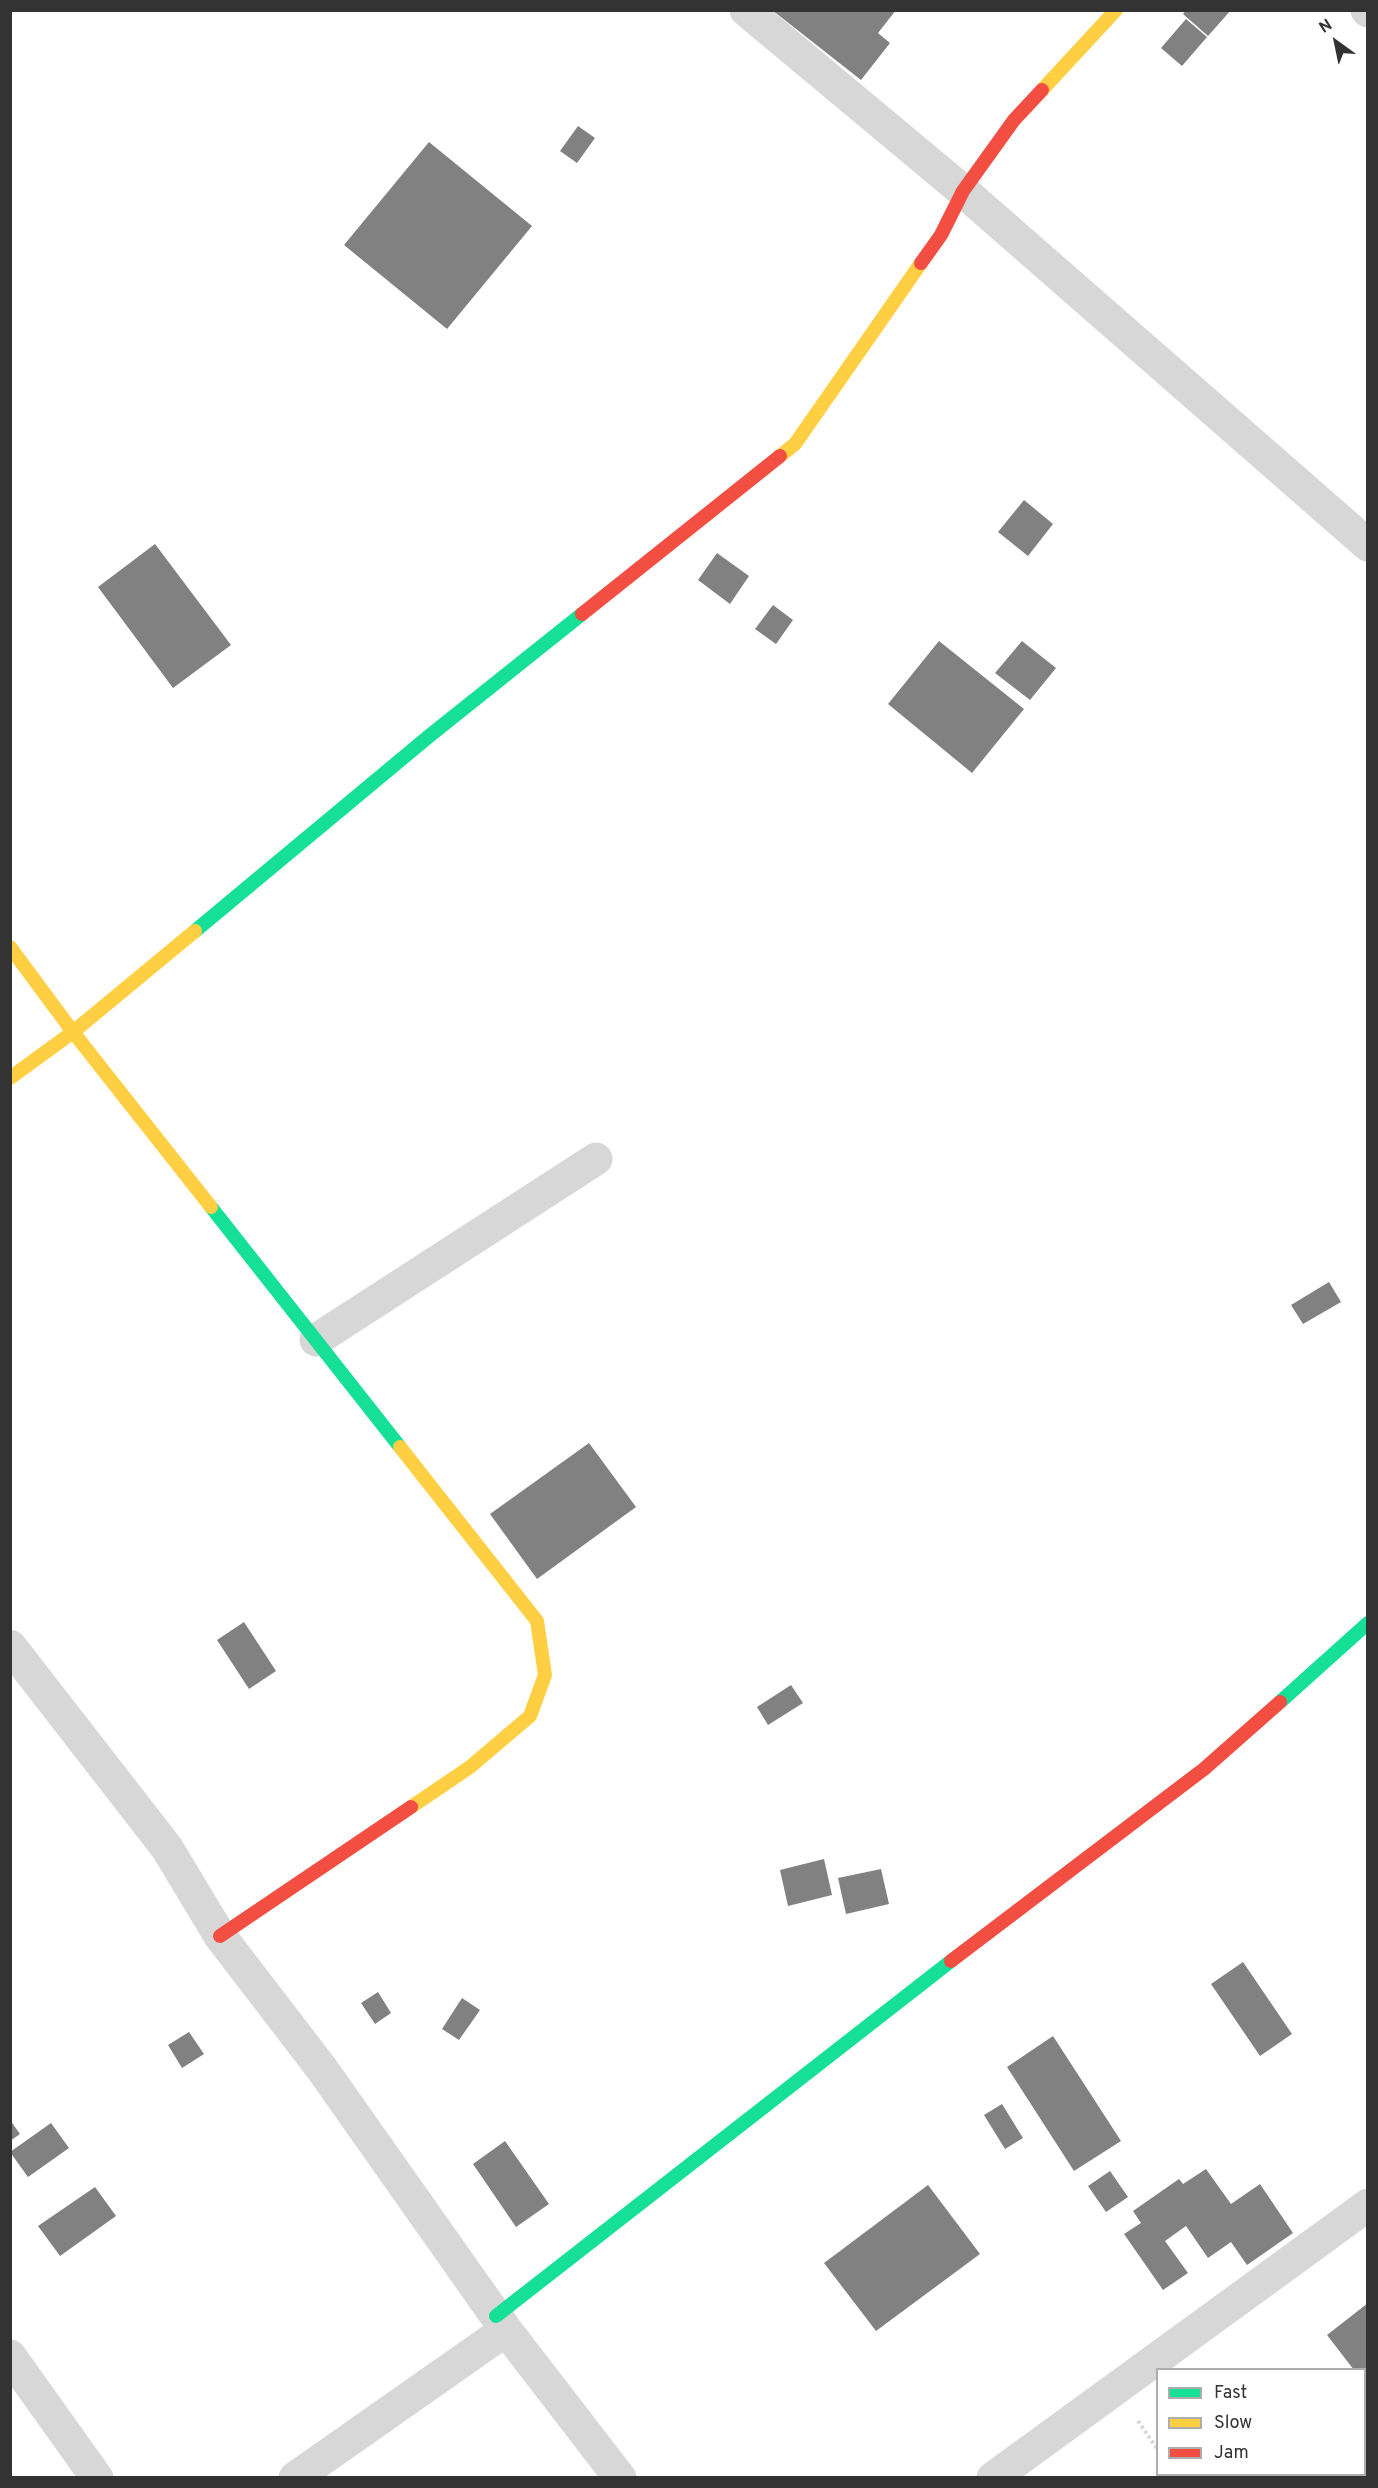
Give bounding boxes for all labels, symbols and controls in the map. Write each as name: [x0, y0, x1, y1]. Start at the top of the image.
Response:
north arrow: [1306, 12, 1366, 72]
text: N: [1316, 15, 1336, 38]
legend: [1156, 2368, 1366, 2476]
text: Fast: [1214, 2382, 1247, 2405]
text: Slow: [1214, 2412, 1252, 2435]
text: Jam: [1214, 2442, 1249, 2465]

